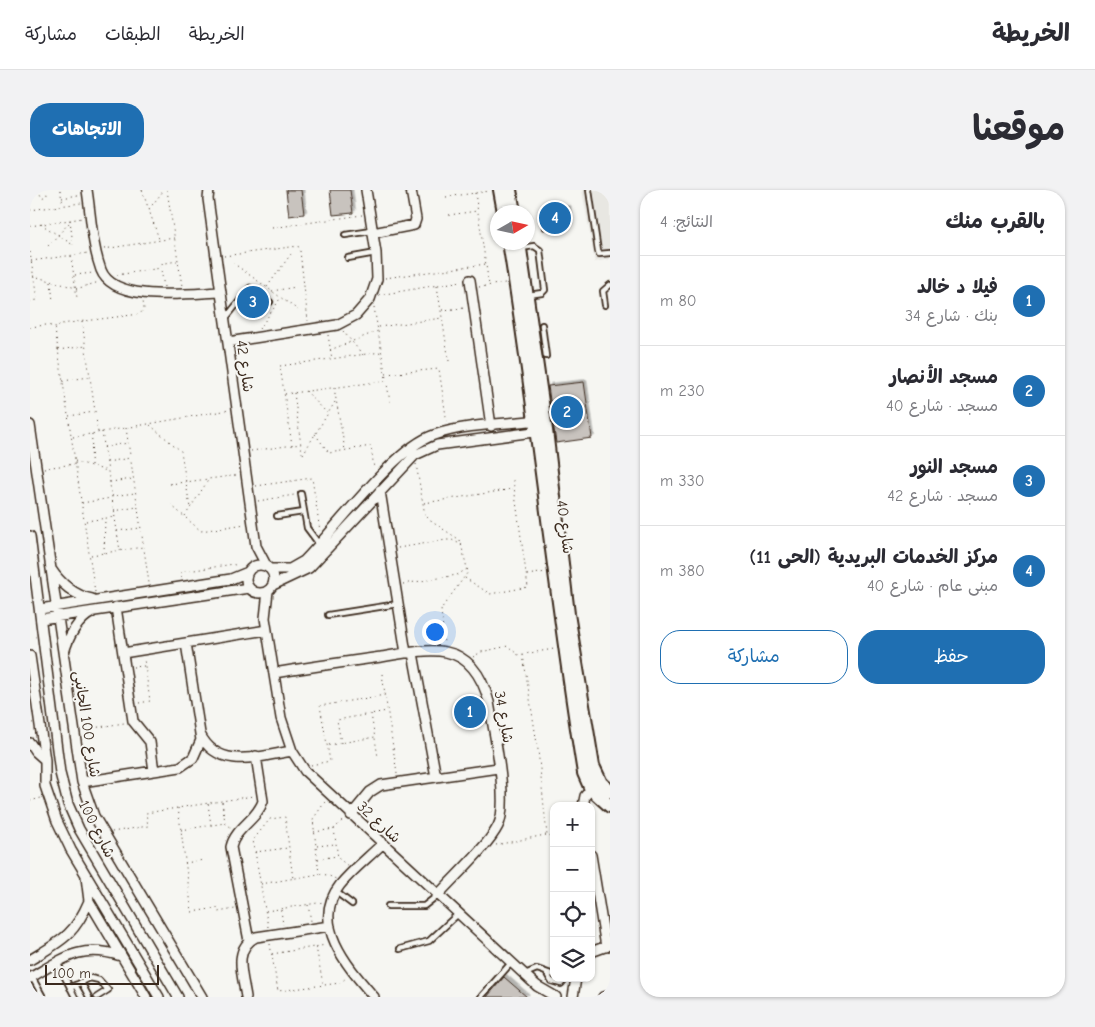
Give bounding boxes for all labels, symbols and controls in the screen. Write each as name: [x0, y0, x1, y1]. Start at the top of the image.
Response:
text: الخريطة: [992, 19, 1070, 47]
text: مشاركة: [25, 24, 77, 45]
text: الطبقات: [105, 24, 161, 45]
text: الخريطة: [189, 24, 245, 45]
button: الاتجاهات: [30, 103, 144, 157]
text: موقعنا: [972, 108, 1065, 149]
pin: 4: [539, 199, 571, 237]
north arrow: [490, 205, 535, 250]
text: بالقرب منك: [945, 209, 1045, 233]
text: النتائج: 4: [660, 213, 713, 231]
text: فيلا د خالد: [917, 276, 998, 298]
pin: 3: [237, 283, 269, 321]
text: 80 m: [660, 292, 697, 310]
text: 1: [1026, 292, 1032, 310]
text: بنك · شارع 34: [905, 307, 998, 325]
street label: شارع 42: [231, 339, 258, 393]
text: مسجد الأنصار: [890, 366, 998, 388]
text: 230 m: [660, 382, 705, 400]
text: 2: [1025, 382, 1033, 400]
pin: 2: [551, 393, 583, 431]
text: مسجد · شارع 40: [886, 397, 998, 415]
text: مسجد النور: [911, 456, 998, 478]
text: 330 m: [660, 472, 705, 490]
text: 3: [1025, 472, 1033, 490]
text: مسجد · شارع 42: [887, 487, 998, 505]
street label: شارع 40: [552, 499, 577, 555]
text: مركز الخدمات البريدية (الحى 11): [749, 546, 998, 568]
text: 380 m: [660, 562, 705, 580]
text: 4: [1025, 562, 1033, 580]
text: مبنى عام · شارع 40: [867, 577, 998, 595]
your location: [422, 619, 448, 645]
button: مشاركة: [660, 630, 848, 684]
button: حفظ: [858, 630, 1045, 684]
street label: شارع 100 الجانبى: [69, 669, 104, 779]
street label: شارع 34: [490, 690, 517, 745]
pin: 1: [454, 693, 486, 731]
street label: شارع 100: [74, 797, 119, 861]
street label: شارع 32: [353, 797, 404, 847]
map controls: [550, 802, 595, 982]
button: +: [550, 802, 595, 847]
button: −: [550, 847, 595, 892]
button: locate: [550, 892, 595, 937]
button: layers: [550, 937, 595, 982]
scale bar: [45, 962, 159, 985]
text: 100 m: [52, 965, 91, 982]

